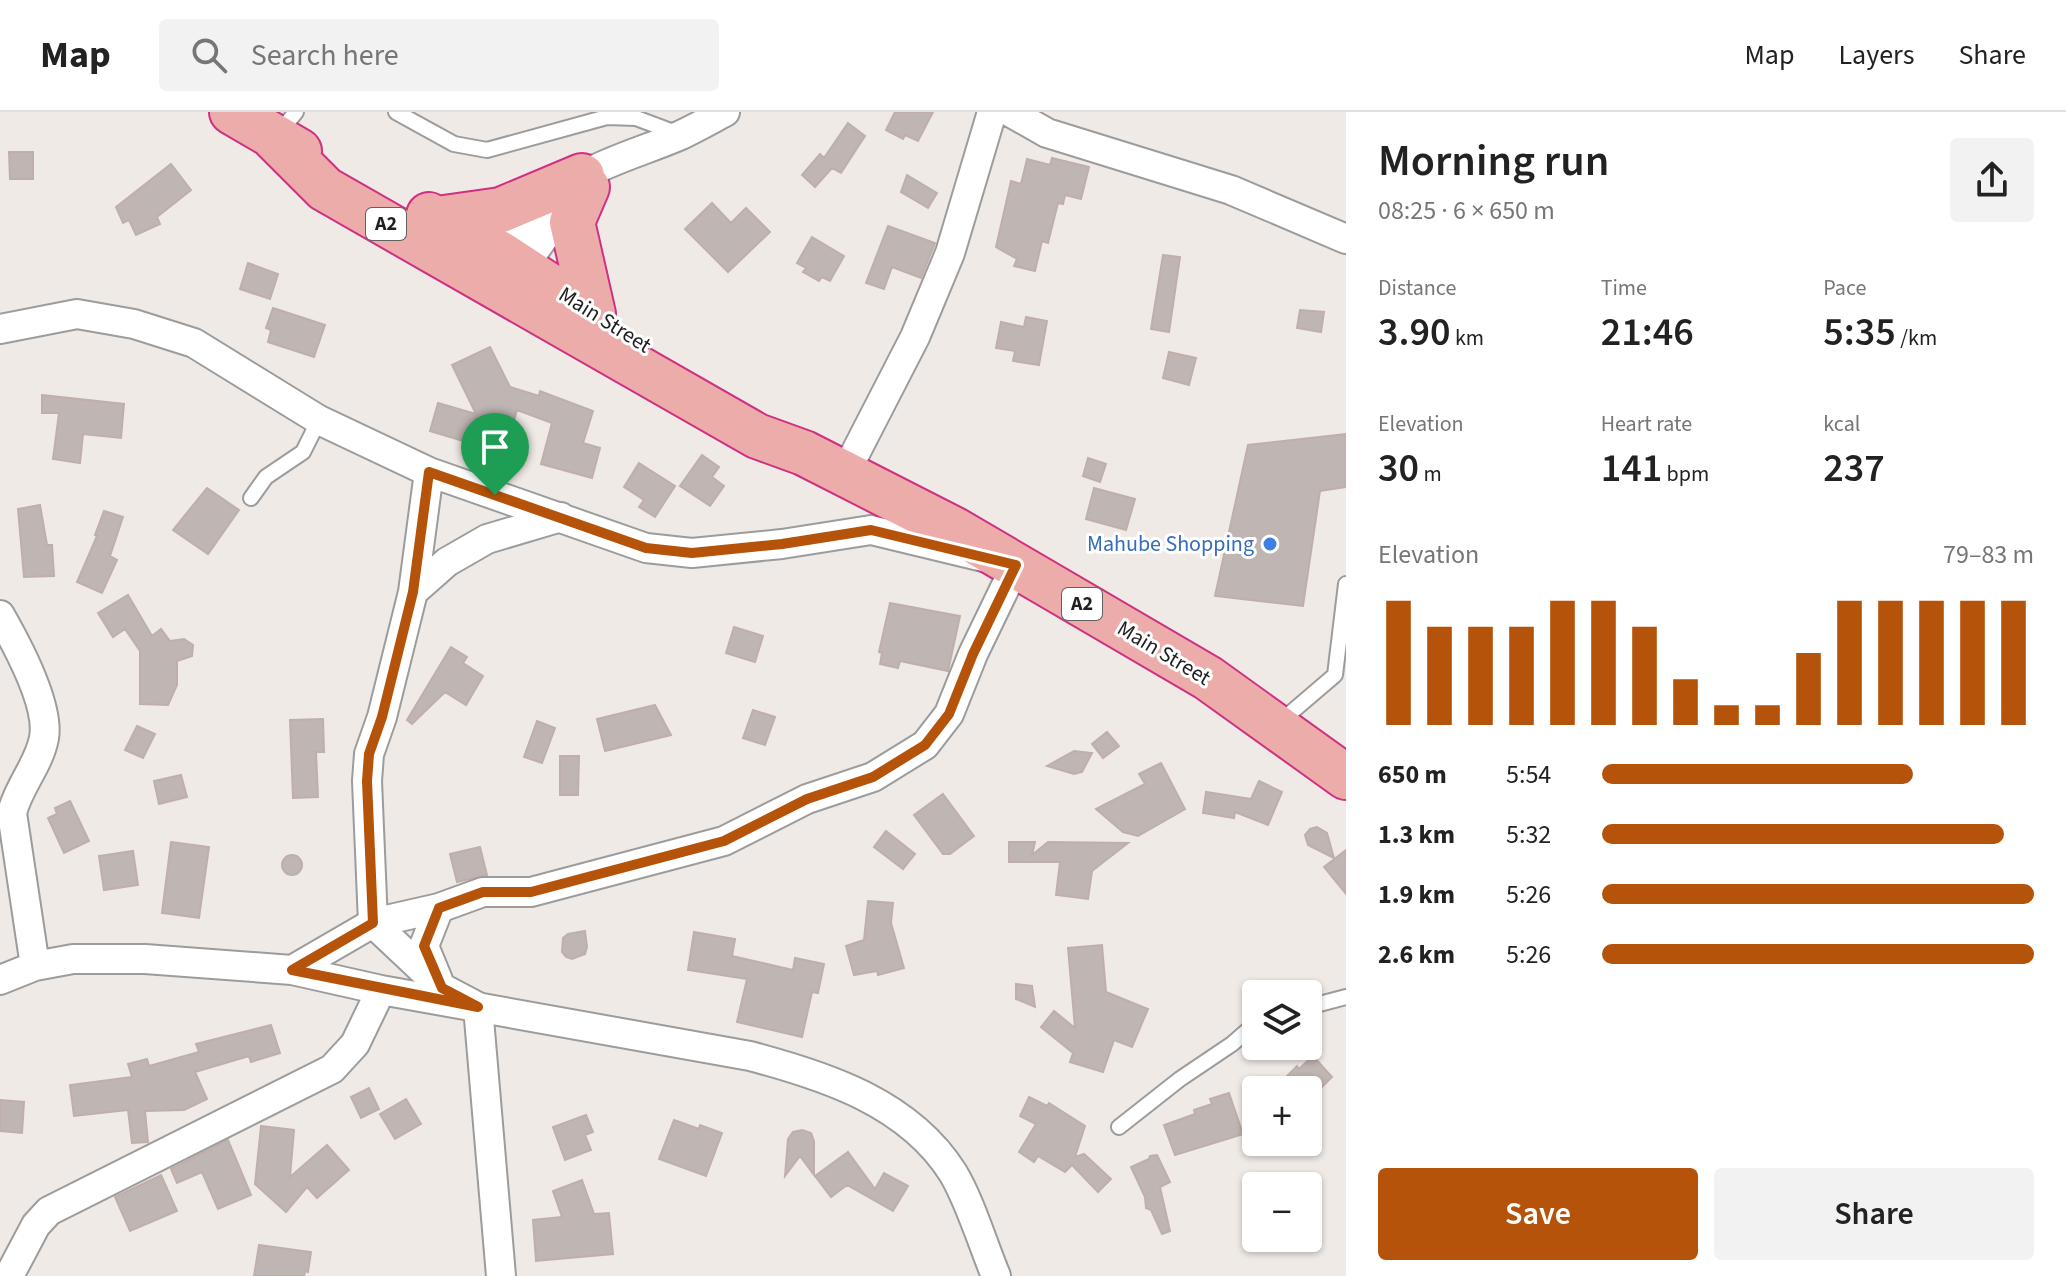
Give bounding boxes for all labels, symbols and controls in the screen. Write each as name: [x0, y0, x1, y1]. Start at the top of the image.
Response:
search box: [159, 19, 719, 91]
text: Map: [40, 28, 111, 82]
icon: search: [187, 33, 231, 77]
text: Search here: [251, 34, 399, 77]
text: Map: [1744, 35, 1794, 75]
text: Layers: [1838, 35, 1914, 75]
text: Share: [1958, 35, 2026, 75]
text: Morning run: [1378, 130, 1609, 193]
button: share: [1950, 138, 2034, 222]
text: 08:25 · 6 × 650 m: [1378, 192, 1555, 229]
road number: A2: [366, 208, 406, 240]
text: Distance: [1378, 272, 1456, 304]
text: Time: [1601, 272, 1647, 304]
text: Pace: [1823, 272, 1866, 304]
street label: Main Street: [552, 279, 658, 361]
text: 3.90: [1378, 304, 1451, 361]
text: 21:46: [1601, 304, 1694, 361]
text: 5:35: [1823, 304, 1896, 361]
text: km: [1451, 322, 1484, 354]
text: /km: [1896, 322, 1937, 354]
text: Elevation: [1378, 408, 1464, 440]
text: Heart rate: [1601, 408, 1692, 440]
text: kcal: [1823, 408, 1860, 440]
pin: [461, 413, 529, 495]
icon: arrive: [473, 425, 517, 469]
text: 30: [1378, 440, 1419, 497]
text: 141: [1601, 440, 1662, 497]
text: 237: [1823, 440, 1885, 497]
text: m: [1419, 458, 1442, 490]
text: bpm: [1662, 458, 1709, 490]
place label: Mahube Shopping: [1087, 528, 1254, 560]
marker: Mahube Shopping: [1261, 535, 1279, 553]
text: Elevation: [1378, 536, 1479, 573]
text: 79–83 m: [1943, 536, 2034, 573]
road number: A2: [1062, 588, 1102, 620]
street label: Main Street: [1111, 612, 1217, 694]
text: 650 m: [1378, 756, 1447, 793]
text: 5:54: [1506, 756, 1551, 793]
text: 1.3 km: [1378, 816, 1455, 853]
text: 5:32: [1506, 816, 1551, 853]
text: 1.9 km: [1378, 876, 1455, 913]
text: 5:26: [1506, 876, 1551, 913]
text: 2.6 km: [1378, 936, 1455, 973]
text: 5:26: [1506, 936, 1551, 973]
map controls: [1242, 980, 1322, 1252]
button: layers: [1242, 980, 1322, 1060]
button: +: [1242, 1076, 1322, 1156]
button: Save: [1378, 1168, 1698, 1260]
button: Share: [1714, 1168, 2034, 1260]
button: −: [1242, 1172, 1322, 1252]

